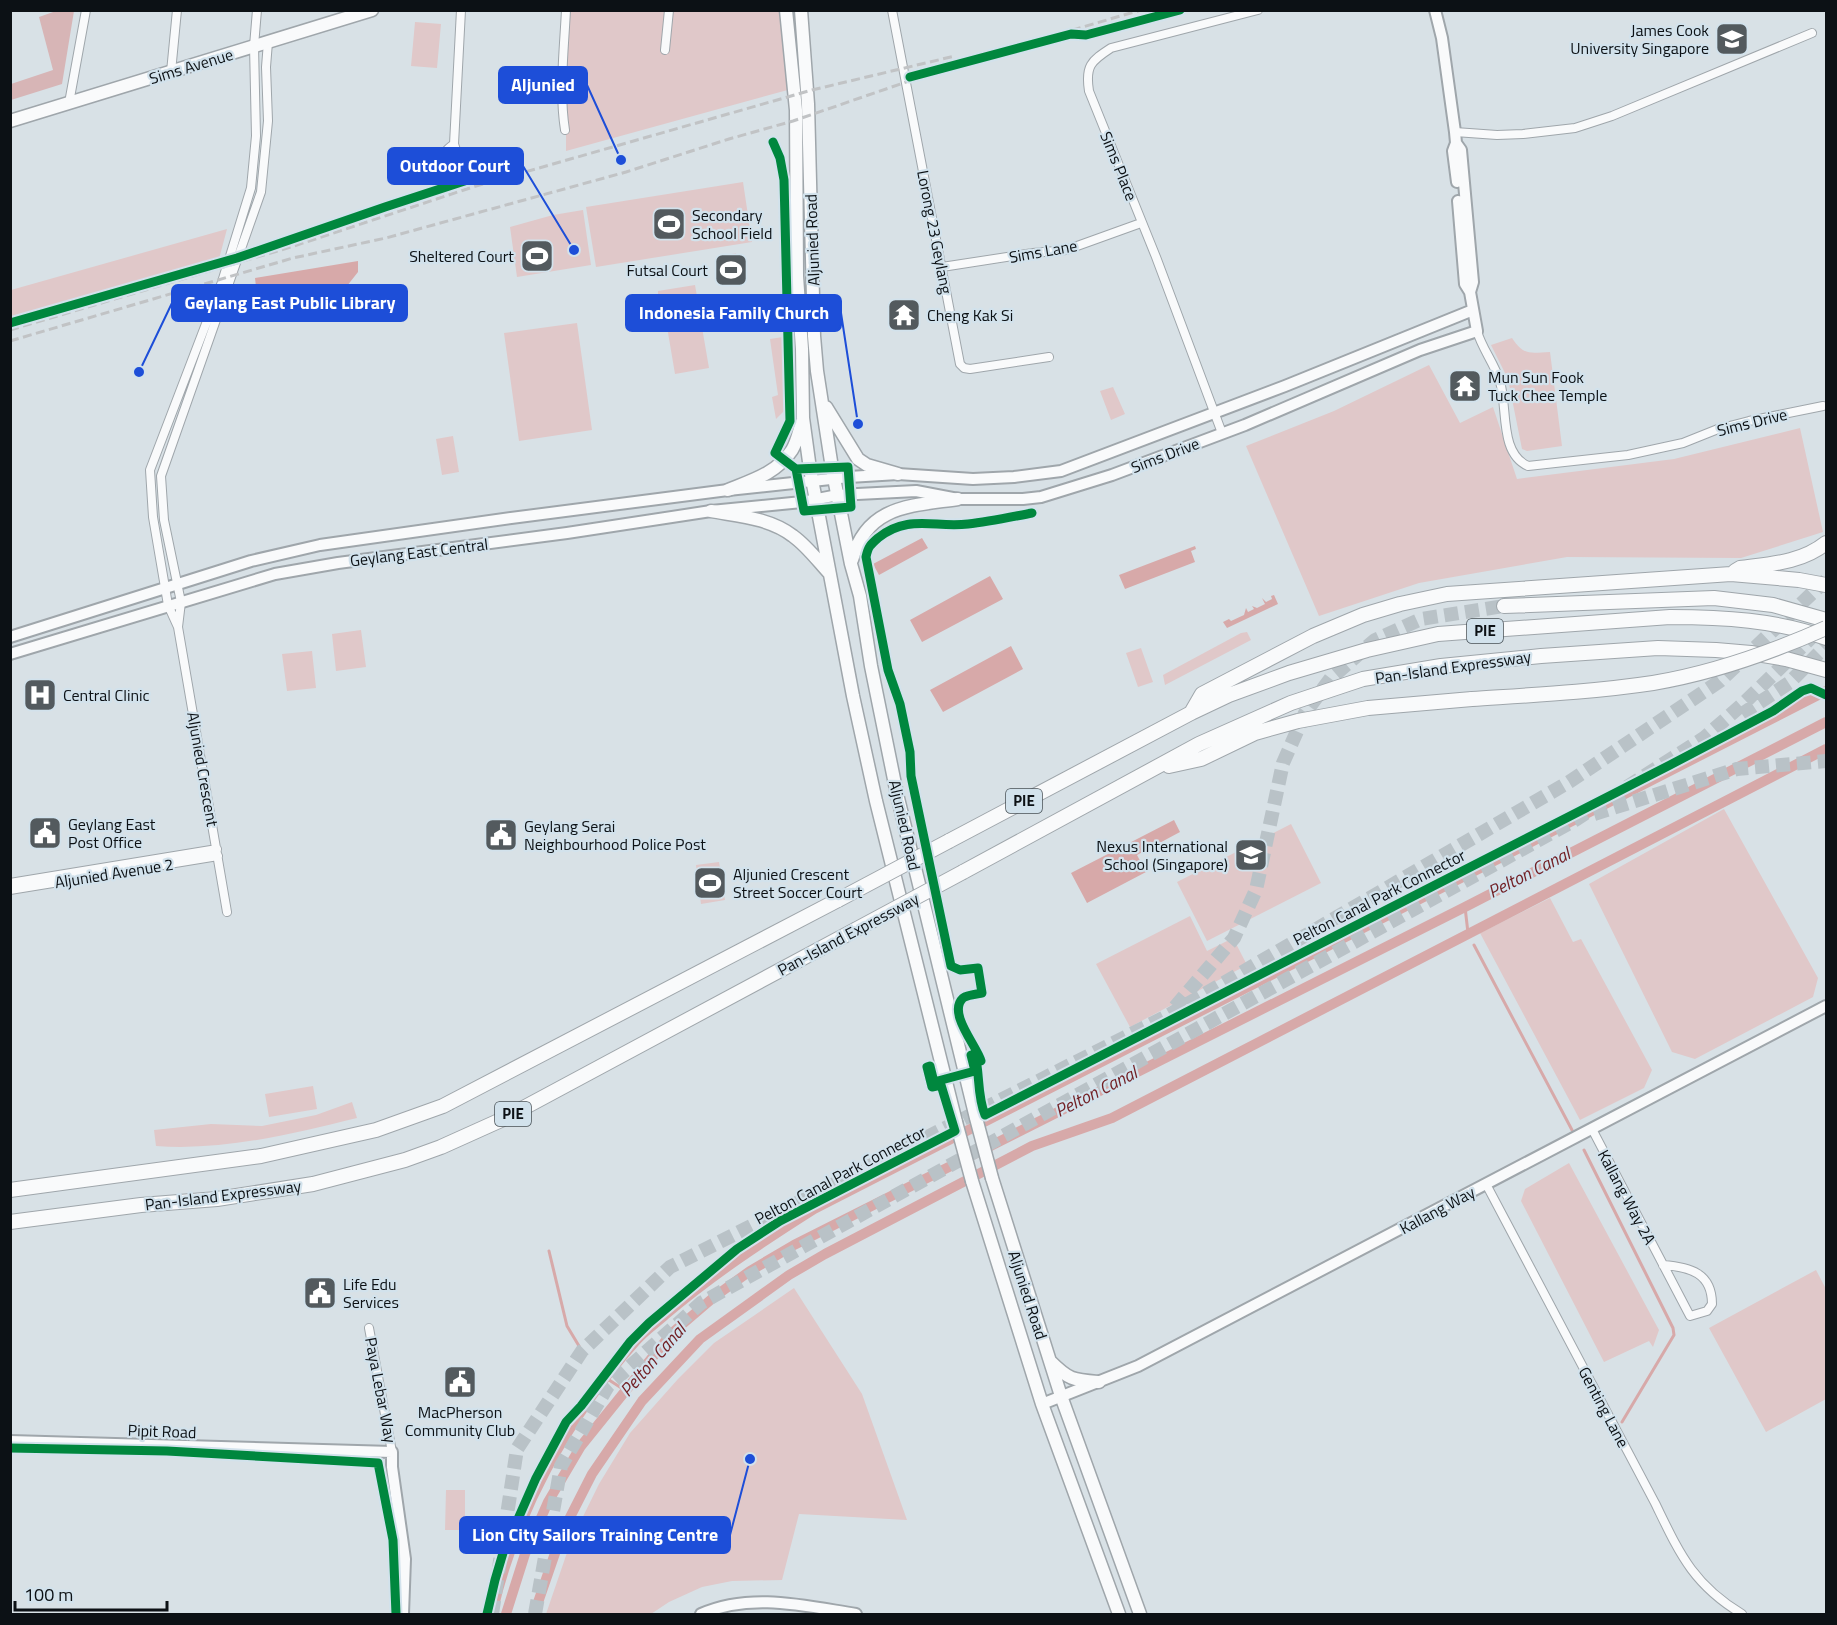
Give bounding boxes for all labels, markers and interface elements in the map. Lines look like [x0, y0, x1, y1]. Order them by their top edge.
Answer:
place label: James Cook University Singapore [1570, 18, 1709, 60]
school or university icon: James Cook University Singapore [1714, 21, 1750, 57]
street label: Sims Avenue [146, 42, 236, 90]
callout: Aljunied [499, 67, 587, 103]
text: Aljunied [511, 71, 575, 98]
street label: Sims Place [1094, 128, 1144, 204]
callout: Outdoor Court [388, 148, 523, 184]
text: Outdoor Court [400, 152, 511, 179]
street label: Lorong 23 Geylang [911, 168, 959, 296]
street label: Aljunied Road [798, 194, 826, 286]
place label: Secondary School Field [692, 203, 773, 245]
sports icon: Secondary School Field [651, 206, 687, 242]
street label: Sims Lane [1007, 233, 1079, 269]
sports icon: Sheltered Court [519, 238, 555, 274]
place label: Sheltered Court [409, 244, 514, 268]
sports icon: Futsal Court [713, 252, 749, 288]
place label: Futsal Court [626, 258, 708, 282]
callout: Geylang East Public Library [172, 285, 407, 321]
text: Geylang East Public Library [184, 289, 396, 316]
callout: Indonesia Family Church [626, 295, 841, 331]
temple icon: Cheng Kak Si [886, 297, 922, 333]
text: Indonesia Family Church [639, 299, 829, 326]
place label: Cheng Kak Si [927, 303, 1013, 327]
place label: Mun Sun Fook Tuck Chee Temple [1488, 365, 1607, 407]
temple icon: Mun Sun Fook Tuck Chee Temple [1447, 368, 1483, 404]
street label: Sims Drive [1714, 402, 1790, 442]
street label: Sims Drive [1127, 431, 1203, 479]
street label: Geylang East Central [349, 532, 489, 572]
road number: PIE [1467, 619, 1503, 643]
street label: Pan-Island Expressway [1373, 644, 1533, 690]
hospital icon: Central Clinic [22, 677, 58, 713]
place label: Central Clinic [63, 683, 150, 707]
street label: Aljunied Crescent [181, 710, 225, 829]
street label: Aljunied Road [883, 777, 927, 873]
road number: PIE [1006, 789, 1042, 813]
place label: Geylang East Post Office [68, 812, 156, 854]
place label: Geylang Serai Neighbourhood Police Post [524, 814, 706, 856]
public building icon: Geylang East Post Office [27, 815, 63, 851]
public building icon: Geylang Serai Neighbourhood Police Post [483, 817, 519, 853]
place label: Nexus International School (Singapore) [1096, 834, 1228, 876]
school or university icon: Nexus International School (Singapore) [1233, 837, 1269, 873]
water label: Pelton Canal [1483, 839, 1577, 905]
street label: Pelton Canal Park Connector [1289, 843, 1470, 951]
street label: Aljunied Avenue 2 [53, 852, 175, 894]
place label: Aljunied Crescent Street Soccer Court [733, 862, 863, 904]
sports icon: Aljunied Crescent Street Soccer Court [692, 865, 728, 901]
street label: Pan-Island Expressway [773, 886, 923, 982]
water label: Pelton Canal [1050, 1058, 1144, 1124]
road number: PIE [495, 1102, 531, 1126]
street label: Pelton Canal Park Connector [750, 1119, 930, 1230]
street label: Kallang Way 2A [1592, 1145, 1662, 1249]
street label: Pan-Island Expressway [143, 1173, 303, 1216]
street label: Kallang Way [1395, 1180, 1479, 1240]
street label: Aljunied Road [1002, 1248, 1054, 1342]
place label: Life Edu Services [343, 1272, 399, 1314]
public building icon: Life Edu Services [302, 1275, 338, 1311]
water label: Pelton Canal [613, 1316, 693, 1402]
street label: Paya Lebar Way [359, 1335, 403, 1445]
street label: Genting Lane [1573, 1362, 1635, 1452]
public building icon: MacPherson Community Club [442, 1364, 478, 1400]
place label: MacPherson Community Club [405, 1400, 515, 1442]
street label: Pipit Road [127, 1418, 197, 1444]
callout: Lion City Sailors Training Centre [460, 1517, 730, 1553]
text: Lion City Sailors Training Centre [472, 1521, 718, 1548]
scale bar [15, 1574, 166, 1612]
text: 100 m [24, 1581, 73, 1608]

